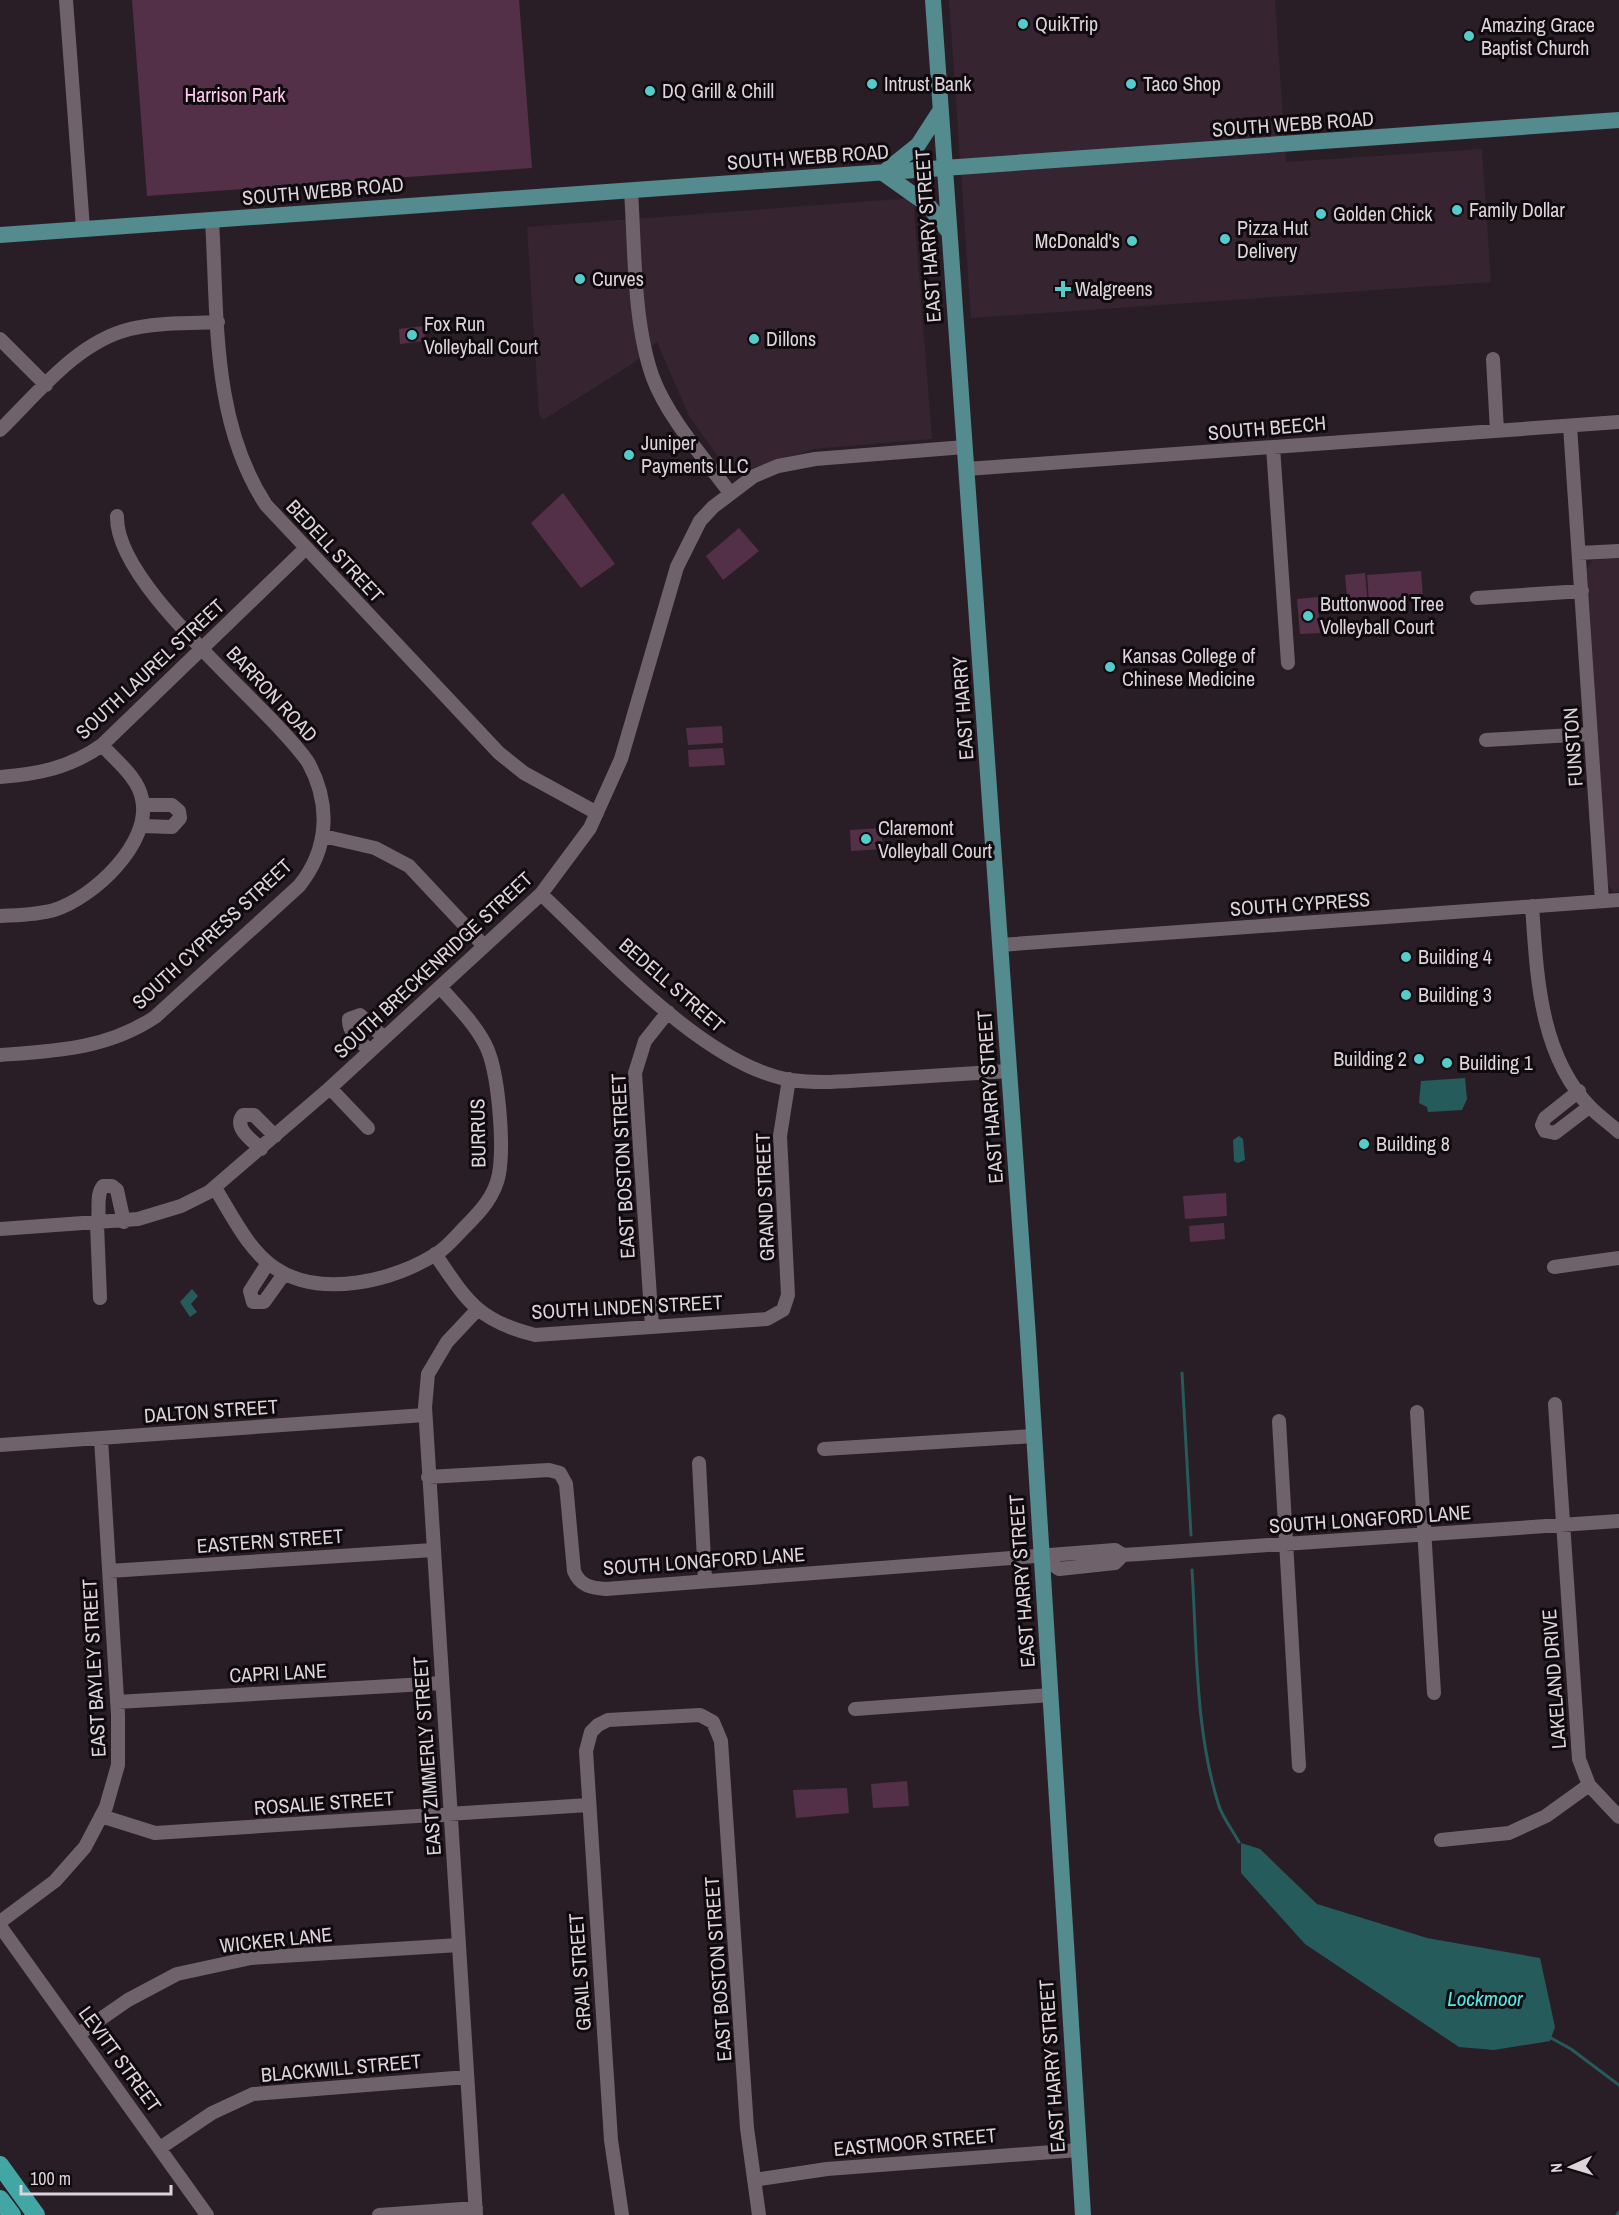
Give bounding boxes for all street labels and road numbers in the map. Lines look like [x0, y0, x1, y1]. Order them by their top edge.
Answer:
street label: SOUTH WEBB ROAD [1211, 104, 1375, 143]
street label: SOUTH WEBB ROAD [726, 137, 890, 176]
street label: EAST HARRY STREET [908, 149, 947, 323]
street label: SOUTH WEBB ROAD [241, 170, 405, 211]
street label: SOUTH BEECH [1207, 409, 1327, 446]
street label: BEDELL STREET [281, 493, 390, 608]
street label: SOUTH LAUREL STREET [69, 592, 230, 745]
street label: BARRON ROAD [221, 640, 324, 748]
street label: EAST HARRY [945, 655, 980, 761]
street label: FUNSTON [1556, 707, 1589, 787]
street label: SOUTH CYPRESS STREET [126, 852, 298, 1015]
street label: SOUTH BRECKENRIDGE STREET [327, 865, 538, 1064]
street label: SOUTH CYPRESS [1229, 885, 1371, 922]
street label: BEDELL STREET [614, 931, 731, 1038]
street label: EAST HARRY STREET [970, 1010, 1009, 1184]
street label: EAST BOSTON STREET [604, 1073, 641, 1259]
street label: BURRUS [463, 1098, 492, 1168]
street label: GRAND STREET [749, 1132, 780, 1262]
street label: SOUTH LINDEN STREET [531, 1288, 723, 1325]
street label: DALTON STREET [143, 1392, 279, 1429]
street label: EAST HARRY STREET [1002, 1494, 1041, 1668]
street label: SOUTH LONGFORD LANE [1268, 1498, 1472, 1539]
street label: EASTERN STREET [196, 1522, 344, 1559]
street label: SOUTH LONGFORD LANE [602, 1540, 806, 1581]
street label: EAST BAYLEY STREET [75, 1578, 112, 1758]
street label: LAKELAND DRIVE [1535, 1608, 1572, 1750]
street label: CAPRI LANE [229, 1656, 327, 1689]
street label: EAST ZIMMERLY STREET [406, 1656, 447, 1857]
street label: ROSALIE STREET [253, 1784, 395, 1821]
street label: EAST BOSTON STREET [698, 1876, 737, 2062]
street label: GRAIL STREET [562, 1912, 597, 2032]
street label: WICKER LANE [218, 1920, 334, 1959]
street label: EAST HARRY STREET [1032, 1979, 1071, 2153]
street label: LEVITT STREET [73, 2000, 168, 2117]
street label: BLACKWILL STREET [260, 2047, 422, 2088]
street label: EASTMOOR STREET [833, 2121, 997, 2162]

